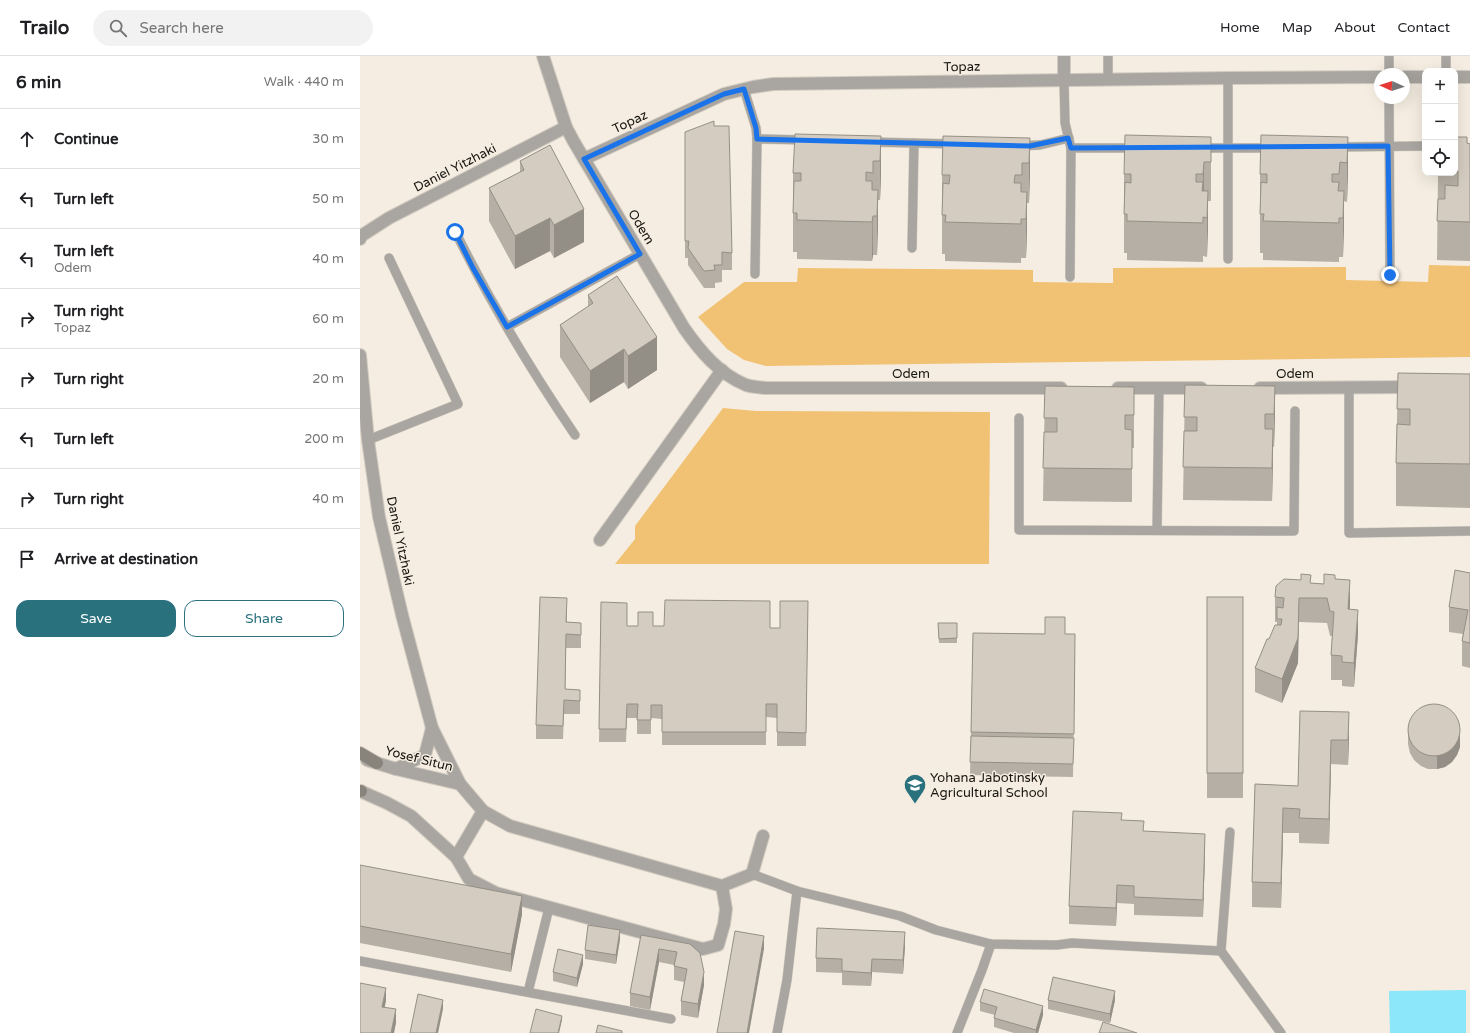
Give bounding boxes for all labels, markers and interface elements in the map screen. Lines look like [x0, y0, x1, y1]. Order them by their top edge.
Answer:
search box [93, 10, 373, 46]
text: Trailo [20, 17, 69, 39]
icon: search [107, 17, 129, 39]
text: Search here [139, 19, 224, 37]
text: Home [1220, 19, 1260, 36]
text: Map [1282, 19, 1312, 36]
text: About [1334, 19, 1376, 36]
text: Contact [1398, 19, 1450, 36]
street label: Topaz [943, 59, 981, 75]
north arrow [1374, 68, 1410, 104]
map controls [1422, 68, 1458, 176]
button: + [1422, 68, 1458, 104]
text: 6 min [16, 72, 61, 93]
text: Walk · 440 m [264, 74, 344, 90]
button: − [1422, 104, 1458, 140]
street label: Topaz [610, 107, 650, 137]
icon: ahead [16, 128, 38, 150]
text: Continue [54, 130, 118, 148]
text: 30 m [312, 131, 344, 147]
street label: Daniel Yitzhaki [411, 140, 499, 196]
button: locate [1422, 140, 1458, 176]
icon: left [16, 188, 38, 210]
text: Turn left [54, 190, 114, 208]
text: 50 m [312, 191, 344, 207]
street label: Odem [624, 207, 658, 247]
route start [446, 223, 464, 241]
text: Turn left [54, 242, 114, 260]
icon: left [16, 248, 38, 270]
text: 40 m [312, 251, 344, 267]
text: Odem [54, 260, 92, 276]
route end [1381, 266, 1399, 284]
text: Turn right [54, 302, 124, 320]
icon: right [16, 308, 38, 330]
text: 60 m [312, 311, 344, 327]
text: Topaz [54, 320, 91, 336]
street label: Odem [892, 366, 930, 382]
street label: Odem [1276, 366, 1314, 382]
icon: right [16, 368, 38, 390]
text: Turn right [54, 370, 124, 388]
text: 20 m [312, 371, 344, 387]
icon: left [16, 428, 38, 450]
text: Turn left [54, 430, 114, 448]
text: 200 m [304, 431, 344, 447]
icon: right [16, 488, 38, 510]
text: Turn right [54, 490, 124, 508]
text: 40 m [312, 491, 344, 507]
street label: Daniel Yitzhaki [383, 495, 417, 587]
icon: arrive [16, 548, 38, 570]
text: Arrive at destination [54, 550, 198, 568]
button: Save [16, 600, 176, 637]
button: Share [184, 600, 344, 637]
street label: Yosef Situn [384, 743, 454, 775]
place label: Yohana Jabotinsky Agricultural School [930, 770, 1048, 801]
school or university icon: Yohana Jabotinsky Agricultural School [902, 772, 928, 805]

